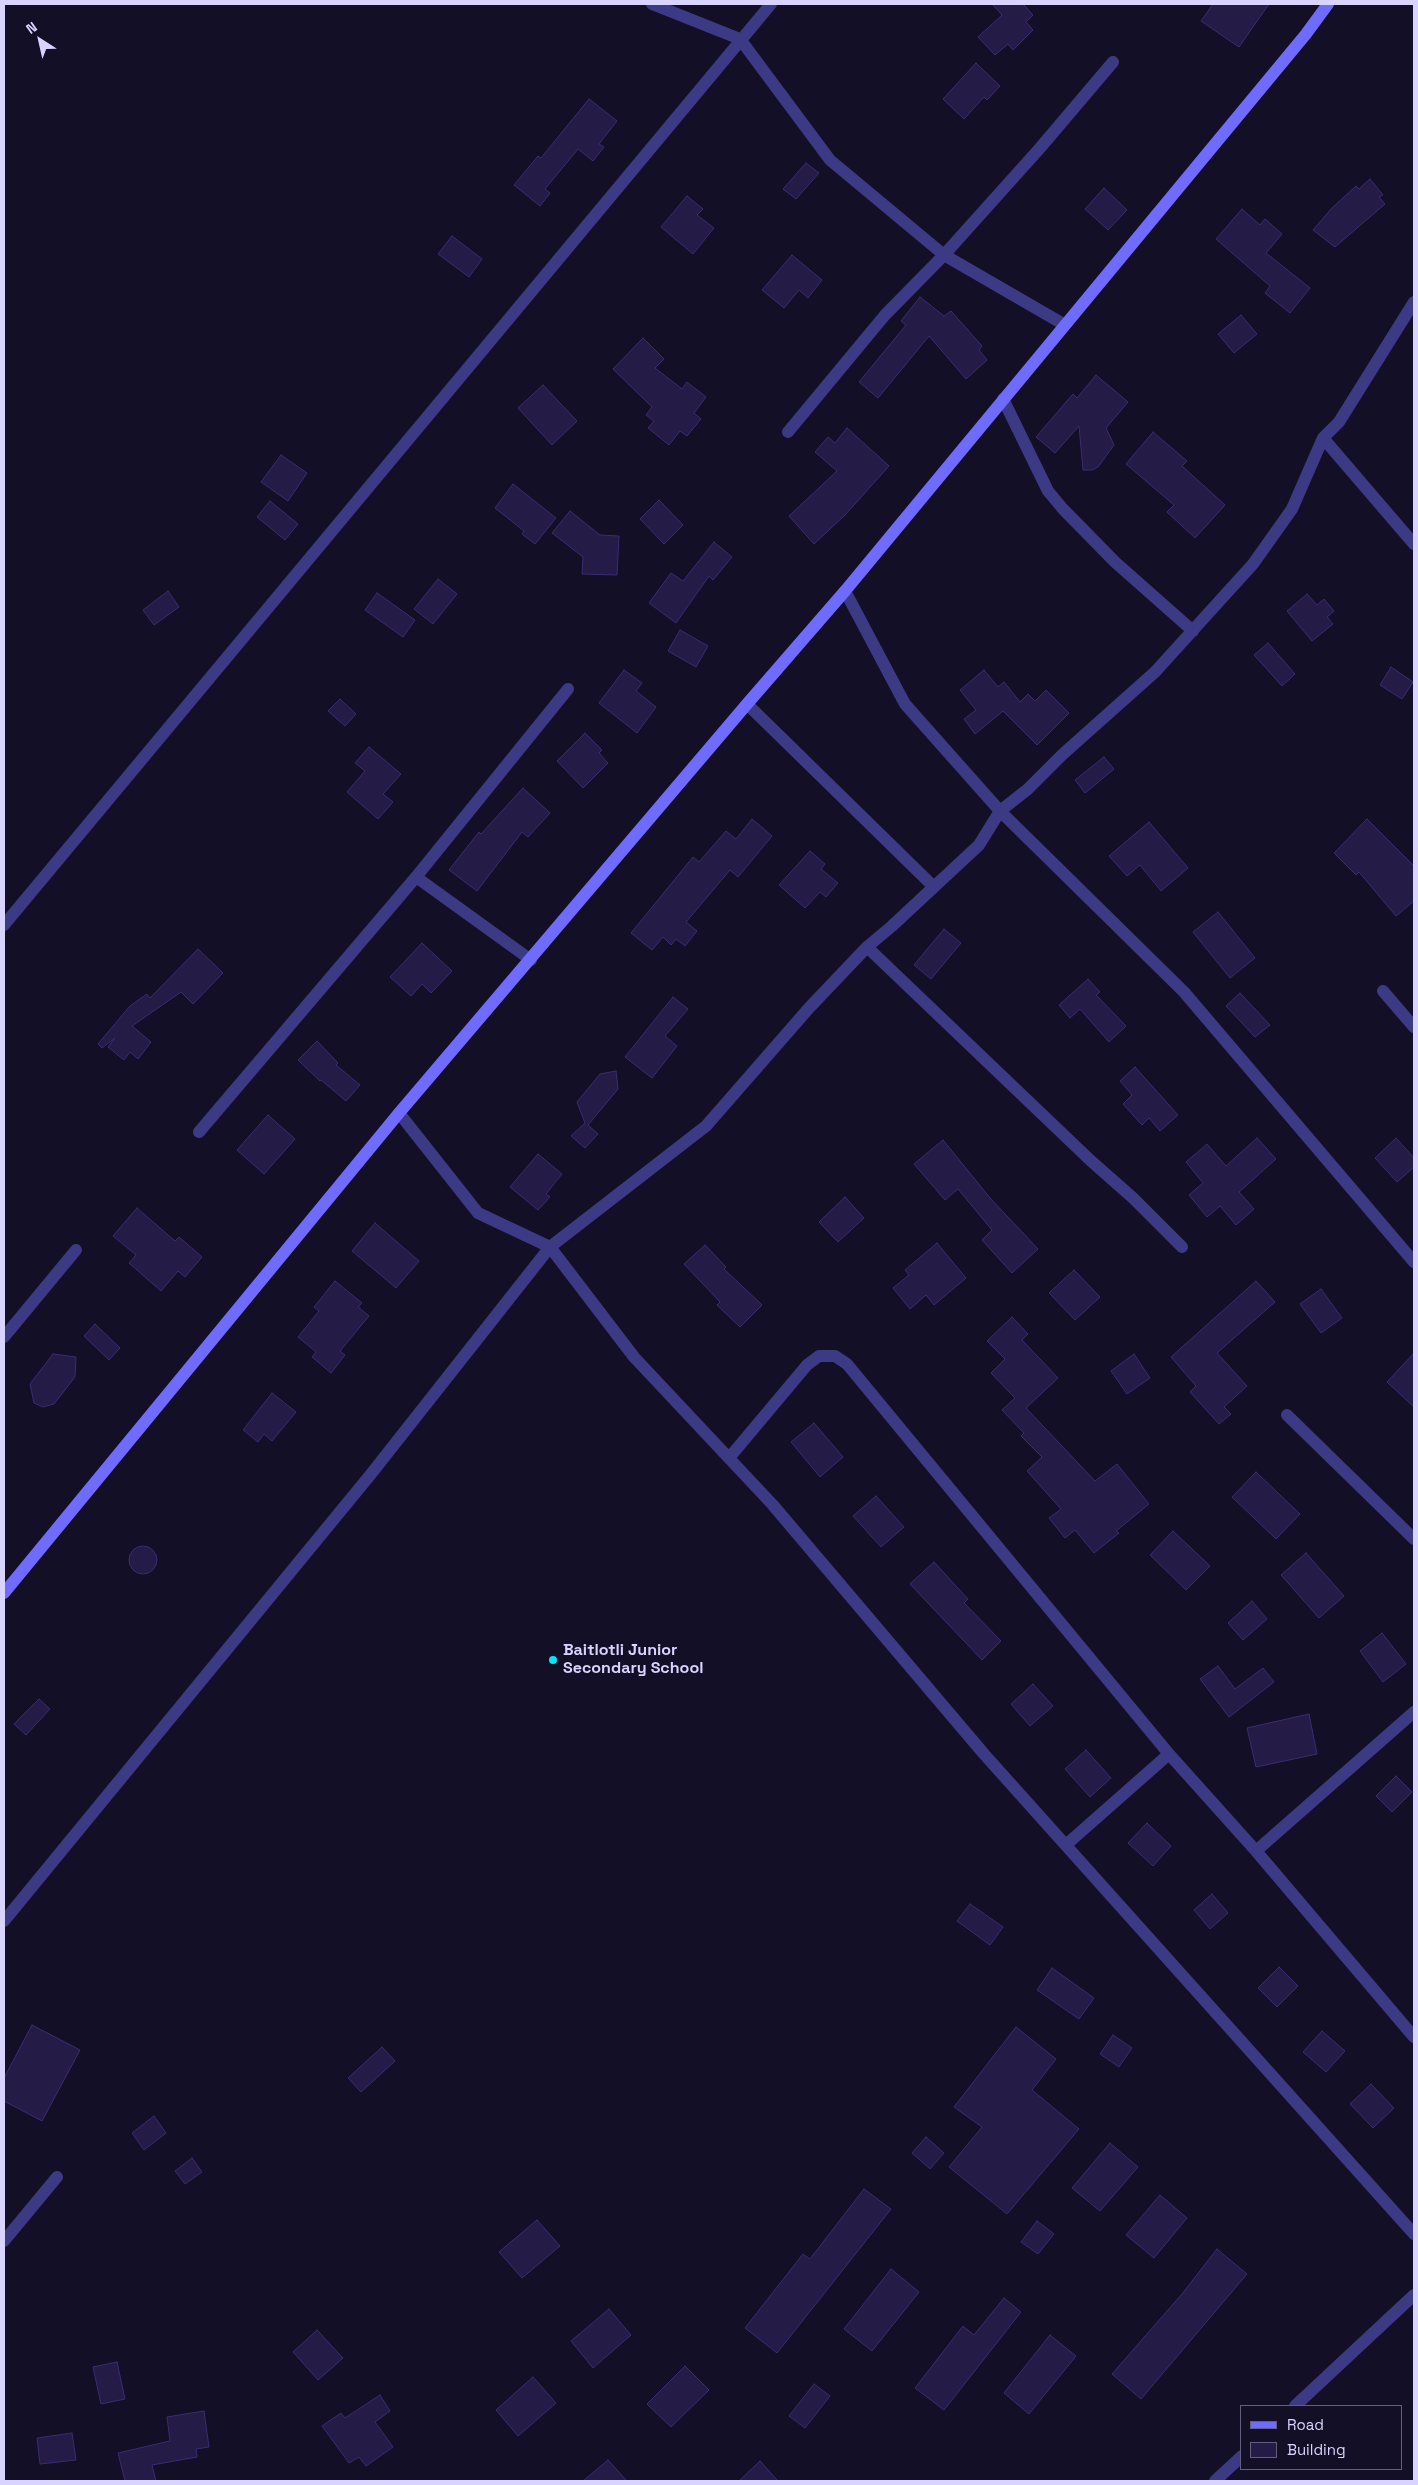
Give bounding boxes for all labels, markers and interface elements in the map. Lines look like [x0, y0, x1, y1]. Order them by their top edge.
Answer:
north arrow [15, 15, 65, 65]
text: N [22, 18, 40, 38]
place label: Baitlotli Junior Secondary School [563, 1641, 703, 1679]
marker: Baitlotli Junior Secondary School [547, 1654, 559, 1666]
legend [1240, 2405, 1403, 2470]
text: Road [1287, 2415, 1324, 2434]
text: Building [1287, 2440, 1346, 2459]

